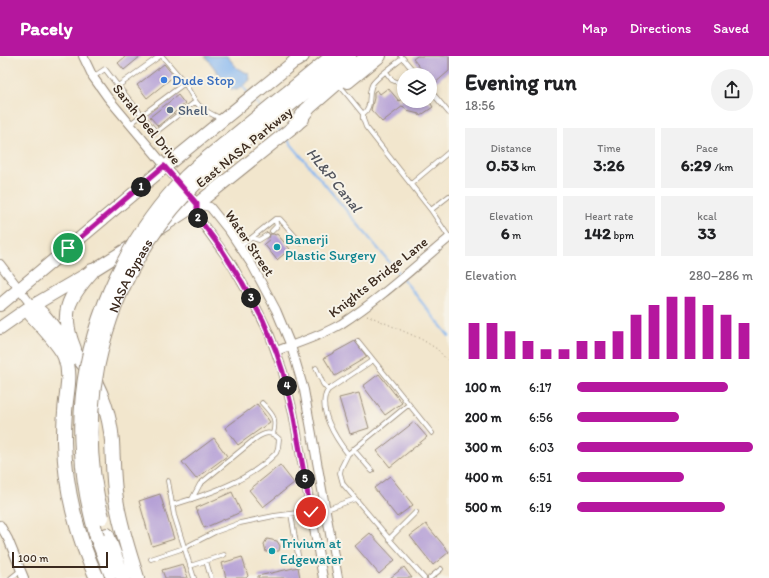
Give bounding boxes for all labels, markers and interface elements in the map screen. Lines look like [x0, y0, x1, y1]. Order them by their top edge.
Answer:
text: Pacely [20, 17, 72, 40]
text: Map [582, 20, 608, 37]
text: Directions [630, 20, 691, 37]
text: Saved [713, 20, 749, 37]
map controls [397, 68, 437, 108]
button: layers [397, 68, 437, 108]
text: Evening run [465, 69, 577, 96]
button: share [711, 69, 753, 111]
place label: Dude Stop [172, 72, 234, 89]
marker: Dude Stop [159, 75, 169, 85]
street label: Sarah Deel Drive [109, 81, 185, 168]
text: 18:56 [465, 98, 495, 113]
place label: Shell [178, 102, 208, 119]
street label: East NASA Parkway [193, 103, 296, 192]
marker: Shell [165, 105, 175, 115]
text: Distance [490, 142, 532, 155]
text: Time [597, 142, 621, 155]
text: Pace [696, 142, 718, 155]
water label: HL&P Canal [303, 144, 366, 217]
text: 0.53 [486, 155, 519, 175]
text: 3:26 [593, 155, 625, 175]
text: 6:29 [681, 155, 712, 175]
text: km [519, 161, 536, 174]
text: /km [712, 161, 733, 174]
pin: 1 [131, 177, 151, 197]
text: 1 [138, 180, 144, 193]
street label: Water Street [221, 207, 278, 280]
pin: 2 [188, 208, 208, 228]
text: Elevation [489, 210, 533, 223]
text: Heart rate [585, 210, 633, 223]
text: kcal [697, 210, 717, 223]
text: 2 [195, 211, 201, 224]
text: 6 [501, 223, 510, 243]
text: 142 [584, 223, 611, 243]
text: 33 [698, 223, 716, 243]
text: m [510, 229, 521, 242]
text: bpm [611, 229, 634, 242]
pin [51, 231, 85, 265]
place label: Banerji Plastic Surgery [285, 231, 376, 264]
street label: Knights Bridge Lane [325, 233, 432, 321]
street label: NASA Bypass [105, 236, 157, 315]
icon: arrive [57, 237, 79, 259]
marker: Banerji Plastic Surgery [272, 242, 282, 252]
text: Elevation [465, 268, 517, 283]
text: 280–286 m [689, 268, 753, 283]
pin: 3 [241, 288, 261, 308]
text: 3 [248, 291, 254, 304]
pin: 4 [277, 376, 297, 396]
text: 4 [284, 379, 290, 392]
text: 100 m [465, 380, 501, 395]
text: 6:17 [529, 380, 552, 395]
text: 200 m [465, 410, 502, 425]
text: 6:56 [529, 410, 553, 425]
text: 300 m [465, 440, 502, 455]
text: 6:03 [529, 440, 554, 455]
pin: 5 [295, 469, 315, 489]
text: 400 m [465, 470, 503, 485]
text: 6:51 [529, 470, 552, 485]
text: 5 [302, 472, 308, 485]
pin [294, 495, 328, 529]
text: 500 m [465, 500, 502, 515]
text: 6:19 [529, 500, 552, 515]
icon: check [300, 501, 322, 523]
place label: Trivium at Edgewater [280, 535, 344, 568]
marker: Trivium at Edgewater [267, 546, 277, 556]
scale bar [12, 550, 108, 569]
text: 100 m [18, 552, 48, 565]

